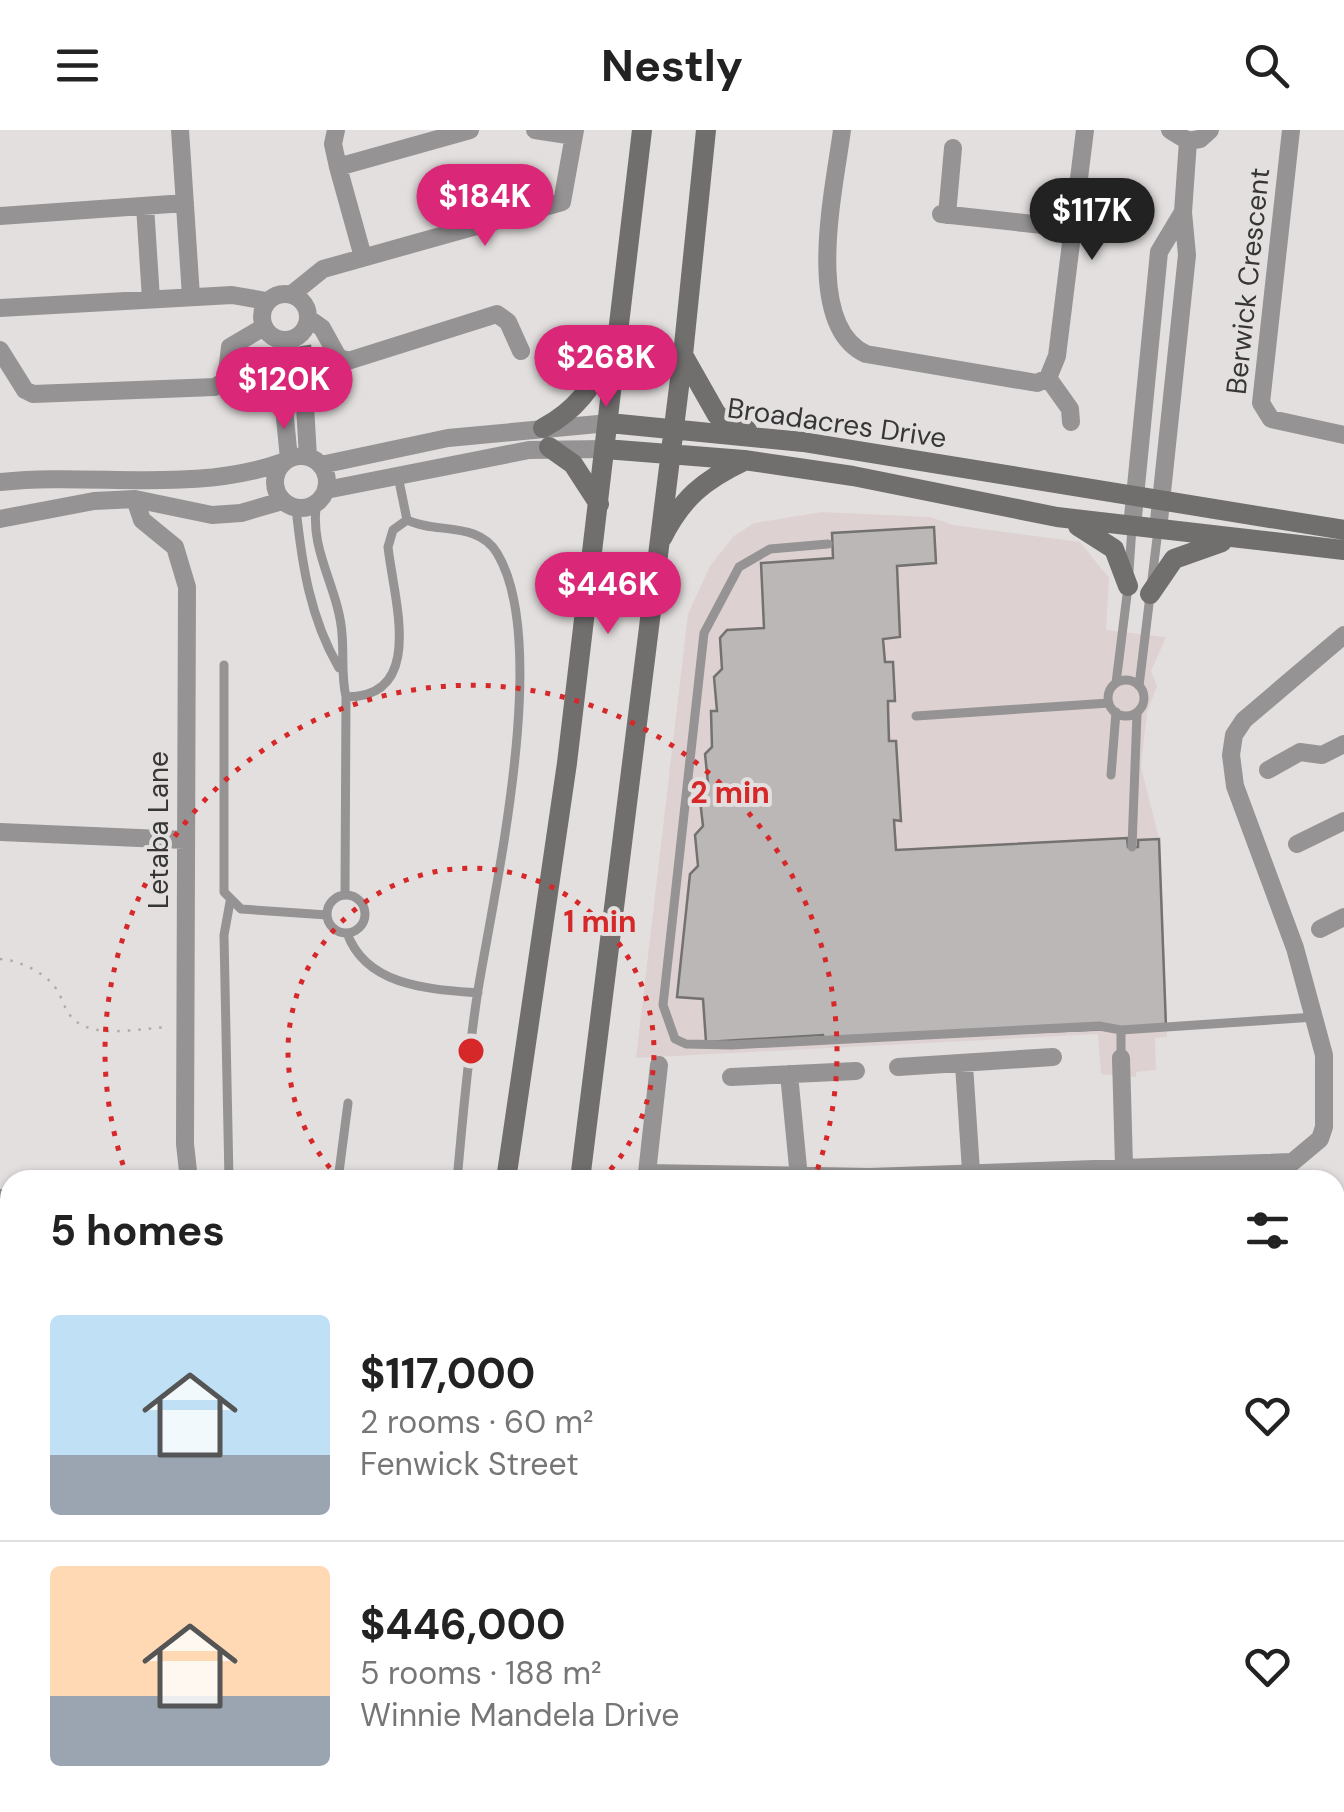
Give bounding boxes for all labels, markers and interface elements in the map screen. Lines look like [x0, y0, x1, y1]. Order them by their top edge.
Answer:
text: Nestly [601, 36, 743, 95]
icon: menu [50, 38, 105, 93]
icon: search [1239, 38, 1294, 93]
pin: $184K [415, 164, 555, 249]
street label: Berwick Crescent [1218, 166, 1278, 396]
text: $184K [439, 175, 531, 217]
pin: $117K [1022, 178, 1162, 263]
text: $117K [1052, 189, 1132, 231]
pin: $268K [536, 325, 676, 410]
text: $268K [556, 336, 656, 378]
pin: $120K [214, 347, 354, 432]
text: $120K [238, 358, 330, 400]
street label: Broadacres Drive [725, 389, 949, 457]
pin: $446K [538, 552, 678, 637]
text: $446K [557, 563, 659, 605]
street label: Letaba Lane [140, 751, 177, 909]
text: 2 min [690, 773, 770, 812]
text: 1 min [564, 902, 636, 941]
centre of rings [453, 1033, 489, 1069]
text: 5 homes [50, 1203, 225, 1258]
icon: filters [1240, 1203, 1295, 1258]
text: $117,000 [360, 1346, 535, 1401]
icon: home [130, 1355, 250, 1475]
icon: heart [1240, 1388, 1295, 1443]
text: 2 rooms · 60 m² [360, 1401, 594, 1443]
text: Fenwick Street [360, 1443, 579, 1485]
text: $446,000 [360, 1597, 566, 1652]
icon: home [130, 1606, 250, 1726]
icon: heart [1240, 1639, 1295, 1694]
text: 5 rooms · 188 m² [360, 1652, 602, 1694]
text: Winnie Mandela Drive [360, 1694, 680, 1736]

